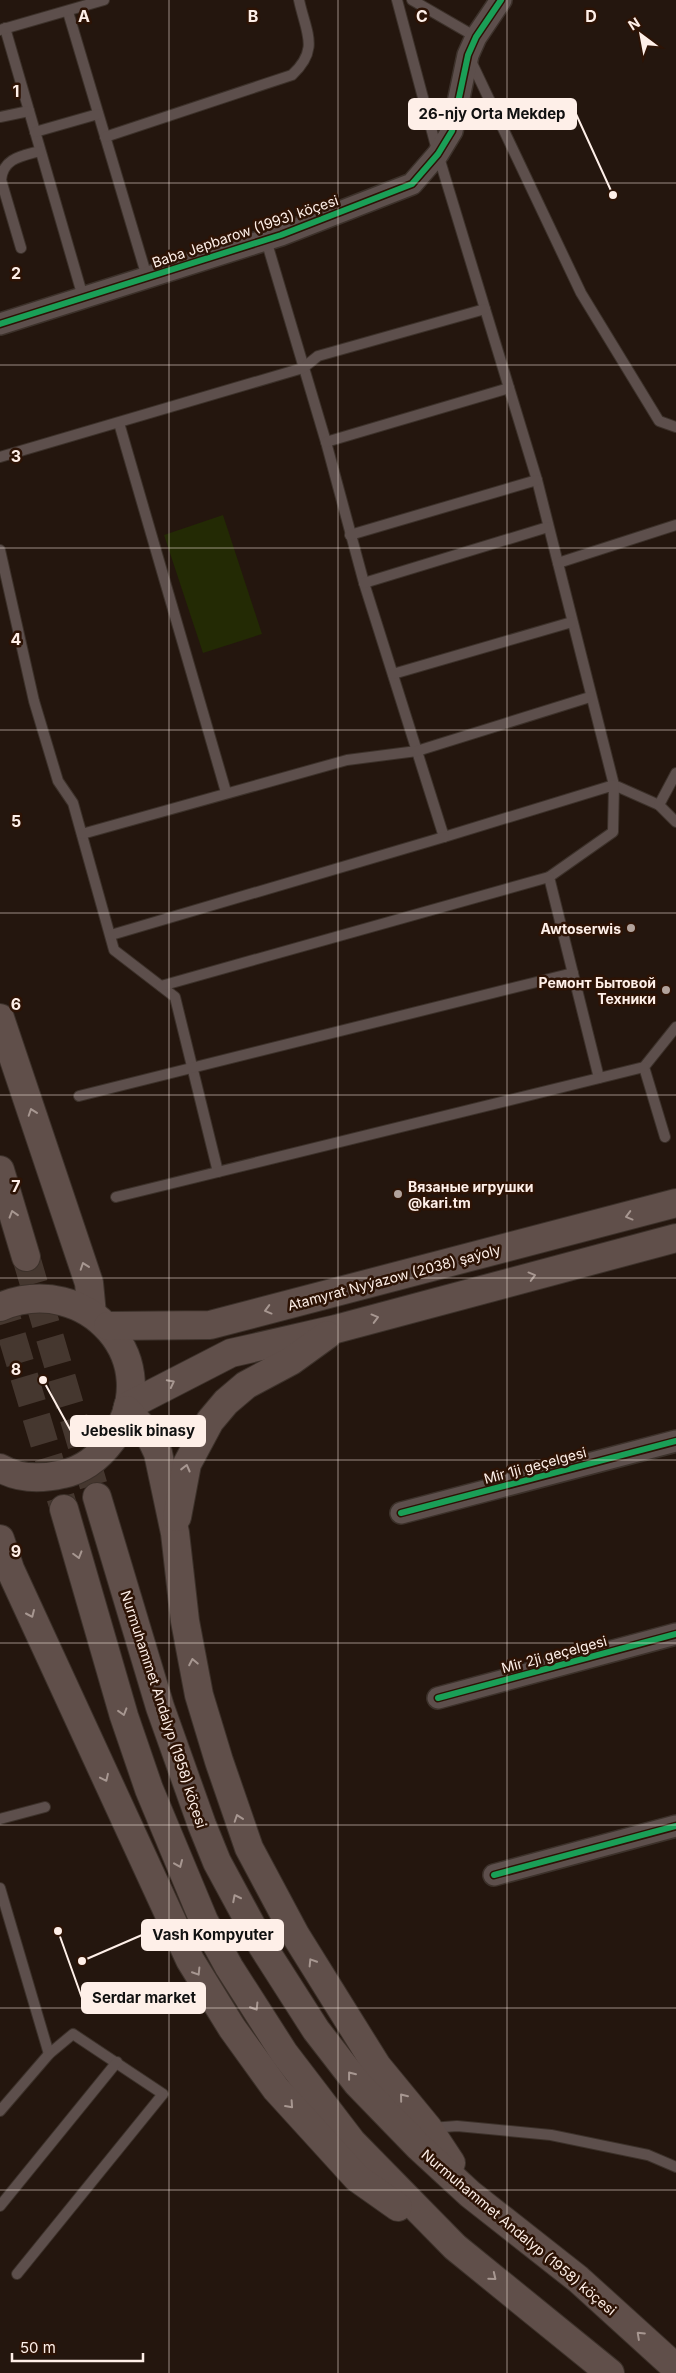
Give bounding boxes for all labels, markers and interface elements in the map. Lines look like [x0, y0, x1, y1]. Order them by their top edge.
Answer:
text: A [78, 6, 90, 26]
text: B [248, 6, 258, 26]
text: C [416, 6, 428, 26]
text: D [585, 6, 597, 26]
north arrow [616, 10, 666, 60]
text: N [625, 14, 643, 34]
text: 1 [13, 81, 19, 101]
callout: 26-njy Orta Mekdep [409, 99, 576, 129]
text: 26-njy Orta Mekdep [418, 104, 566, 123]
street label: Baba Jepbarow (1993) köçesi [150, 191, 340, 271]
text: 2 [11, 263, 21, 283]
text: 3 [11, 446, 21, 466]
text: 4 [11, 629, 22, 649]
text: 5 [11, 811, 21, 831]
place label: Awtoserwis [540, 920, 621, 937]
marker: Awtoserwis [625, 922, 637, 934]
place label: Ремонт Бытовой Техники [538, 974, 656, 1007]
marker: Ремонт Бытовой Техники [660, 984, 672, 996]
text: 6 [11, 994, 21, 1014]
one-way arrow [27, 1108, 37, 1117]
text: 7 [11, 1176, 21, 1196]
place label: Вязаные игрушки @kari.tm [408, 1178, 533, 1211]
marker: Вязаные игрушки @kari.tm [392, 1188, 404, 1200]
one-way arrow [9, 1210, 19, 1218]
one-way arrow [625, 1210, 633, 1220]
street label: Atamyrat Nyýazow (2038) şaýoly [286, 1240, 503, 1314]
one-way arrow [79, 1262, 89, 1271]
one-way arrow [527, 1272, 535, 1282]
one-way arrow [264, 1304, 273, 1315]
one-way arrow [370, 1314, 379, 1324]
text: 8 [11, 1359, 21, 1379]
one-way arrow [166, 1379, 175, 1389]
callout: Jebeslik binasy [71, 1416, 205, 1446]
text: Jebeslik binasy [81, 1421, 195, 1440]
street label: Mir 1ji geçelgesi [482, 1443, 588, 1487]
one-way arrow [181, 1465, 191, 1473]
text: 9 [11, 1541, 21, 1561]
one-way arrow [72, 1551, 83, 1560]
street label: Nurmuhammet Andalyp (1958) köçesi [117, 1588, 211, 1830]
one-way arrow [24, 1609, 35, 1618]
street label: Mir 2ji geçelgesi [499, 1632, 609, 1676]
one-way arrow [188, 1658, 198, 1666]
one-way arrow [118, 1707, 128, 1715]
one-way arrow [99, 1773, 109, 1782]
one-way arrow [234, 1814, 244, 1822]
one-way arrow [172, 1859, 183, 1868]
one-way arrow [232, 1894, 242, 1903]
callout: Vash Kompyuter [142, 1920, 283, 1950]
text: Vash Kompyuter [152, 1925, 274, 1944]
one-way arrow [309, 1958, 318, 1968]
one-way arrow [191, 1966, 200, 1976]
callout: Serdar market [82, 1983, 205, 2013]
text: Serdar market [92, 1988, 196, 2007]
one-way arrow [249, 2002, 258, 2011]
one-way arrow [347, 2071, 356, 2080]
one-way arrow [399, 2093, 408, 2102]
one-way arrow [285, 2099, 294, 2108]
street label: Nurmuhammet Andalyp (1958) köçesi [418, 2146, 620, 2318]
one-way arrow [487, 2272, 496, 2281]
scale bar [12, 2330, 144, 2362]
one-way arrow [637, 2332, 646, 2341]
text: 50 m [20, 2338, 56, 2357]

